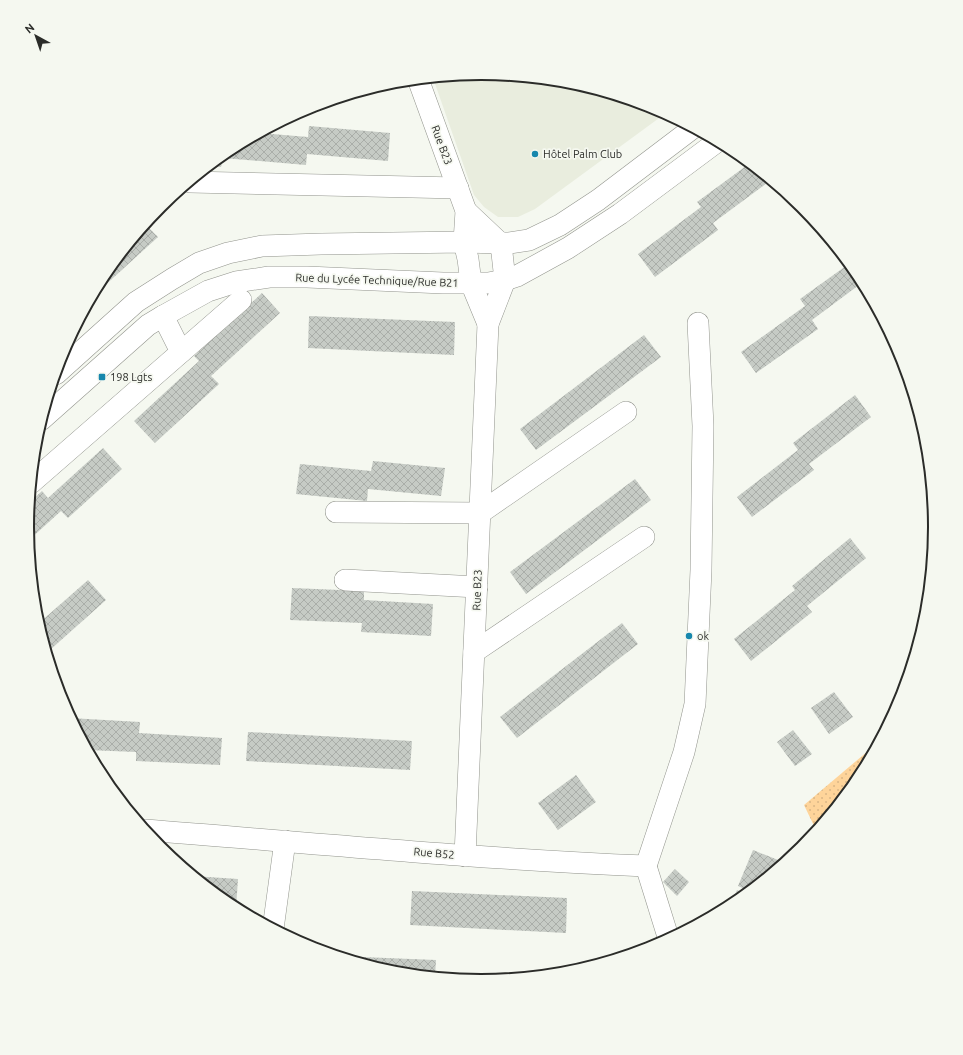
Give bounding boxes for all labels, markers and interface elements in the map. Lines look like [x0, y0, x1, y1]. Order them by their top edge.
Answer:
north arrow [16, 16, 56, 56]
text: N [23, 21, 37, 36]
street label: Rue B23 [429, 124, 455, 166]
place label: Hôtel Palm Club [543, 148, 622, 160]
marker: Hôtel Palm Club [530, 149, 540, 159]
street label: Rue du Lycée Technique/Rue B21 [295, 271, 459, 289]
place label: 198 Lgts [110, 371, 152, 383]
marker: 198 Lgts [97, 372, 107, 382]
street label: Rue B23 [470, 569, 484, 611]
place label: ok [697, 630, 709, 642]
marker: ok [684, 631, 694, 641]
street label: Rue B52 [413, 845, 455, 861]

